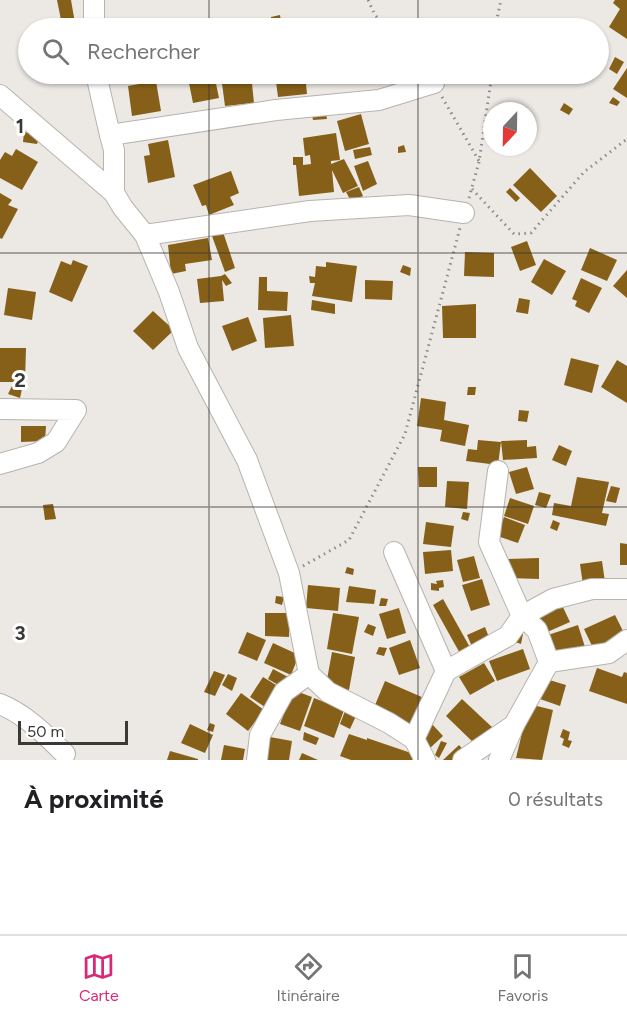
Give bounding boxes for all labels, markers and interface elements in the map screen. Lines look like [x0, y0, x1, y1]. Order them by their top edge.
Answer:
search box [18, 18, 609, 84]
icon: search [39, 35, 72, 68]
text: Rechercher [87, 38, 200, 65]
north arrow [483, 102, 537, 156]
text: 1 [16, 114, 24, 138]
text: 2 [14, 368, 26, 392]
text: 3 [14, 621, 26, 645]
scale bar [18, 718, 128, 746]
text: 50 m [27, 722, 64, 741]
text: À proximité [24, 783, 164, 815]
text: 0 résultats [508, 787, 603, 811]
tab: Carte [79, 950, 119, 1005]
tab: Itinéraire [277, 950, 340, 1005]
tab: Favoris [497, 950, 548, 1005]

